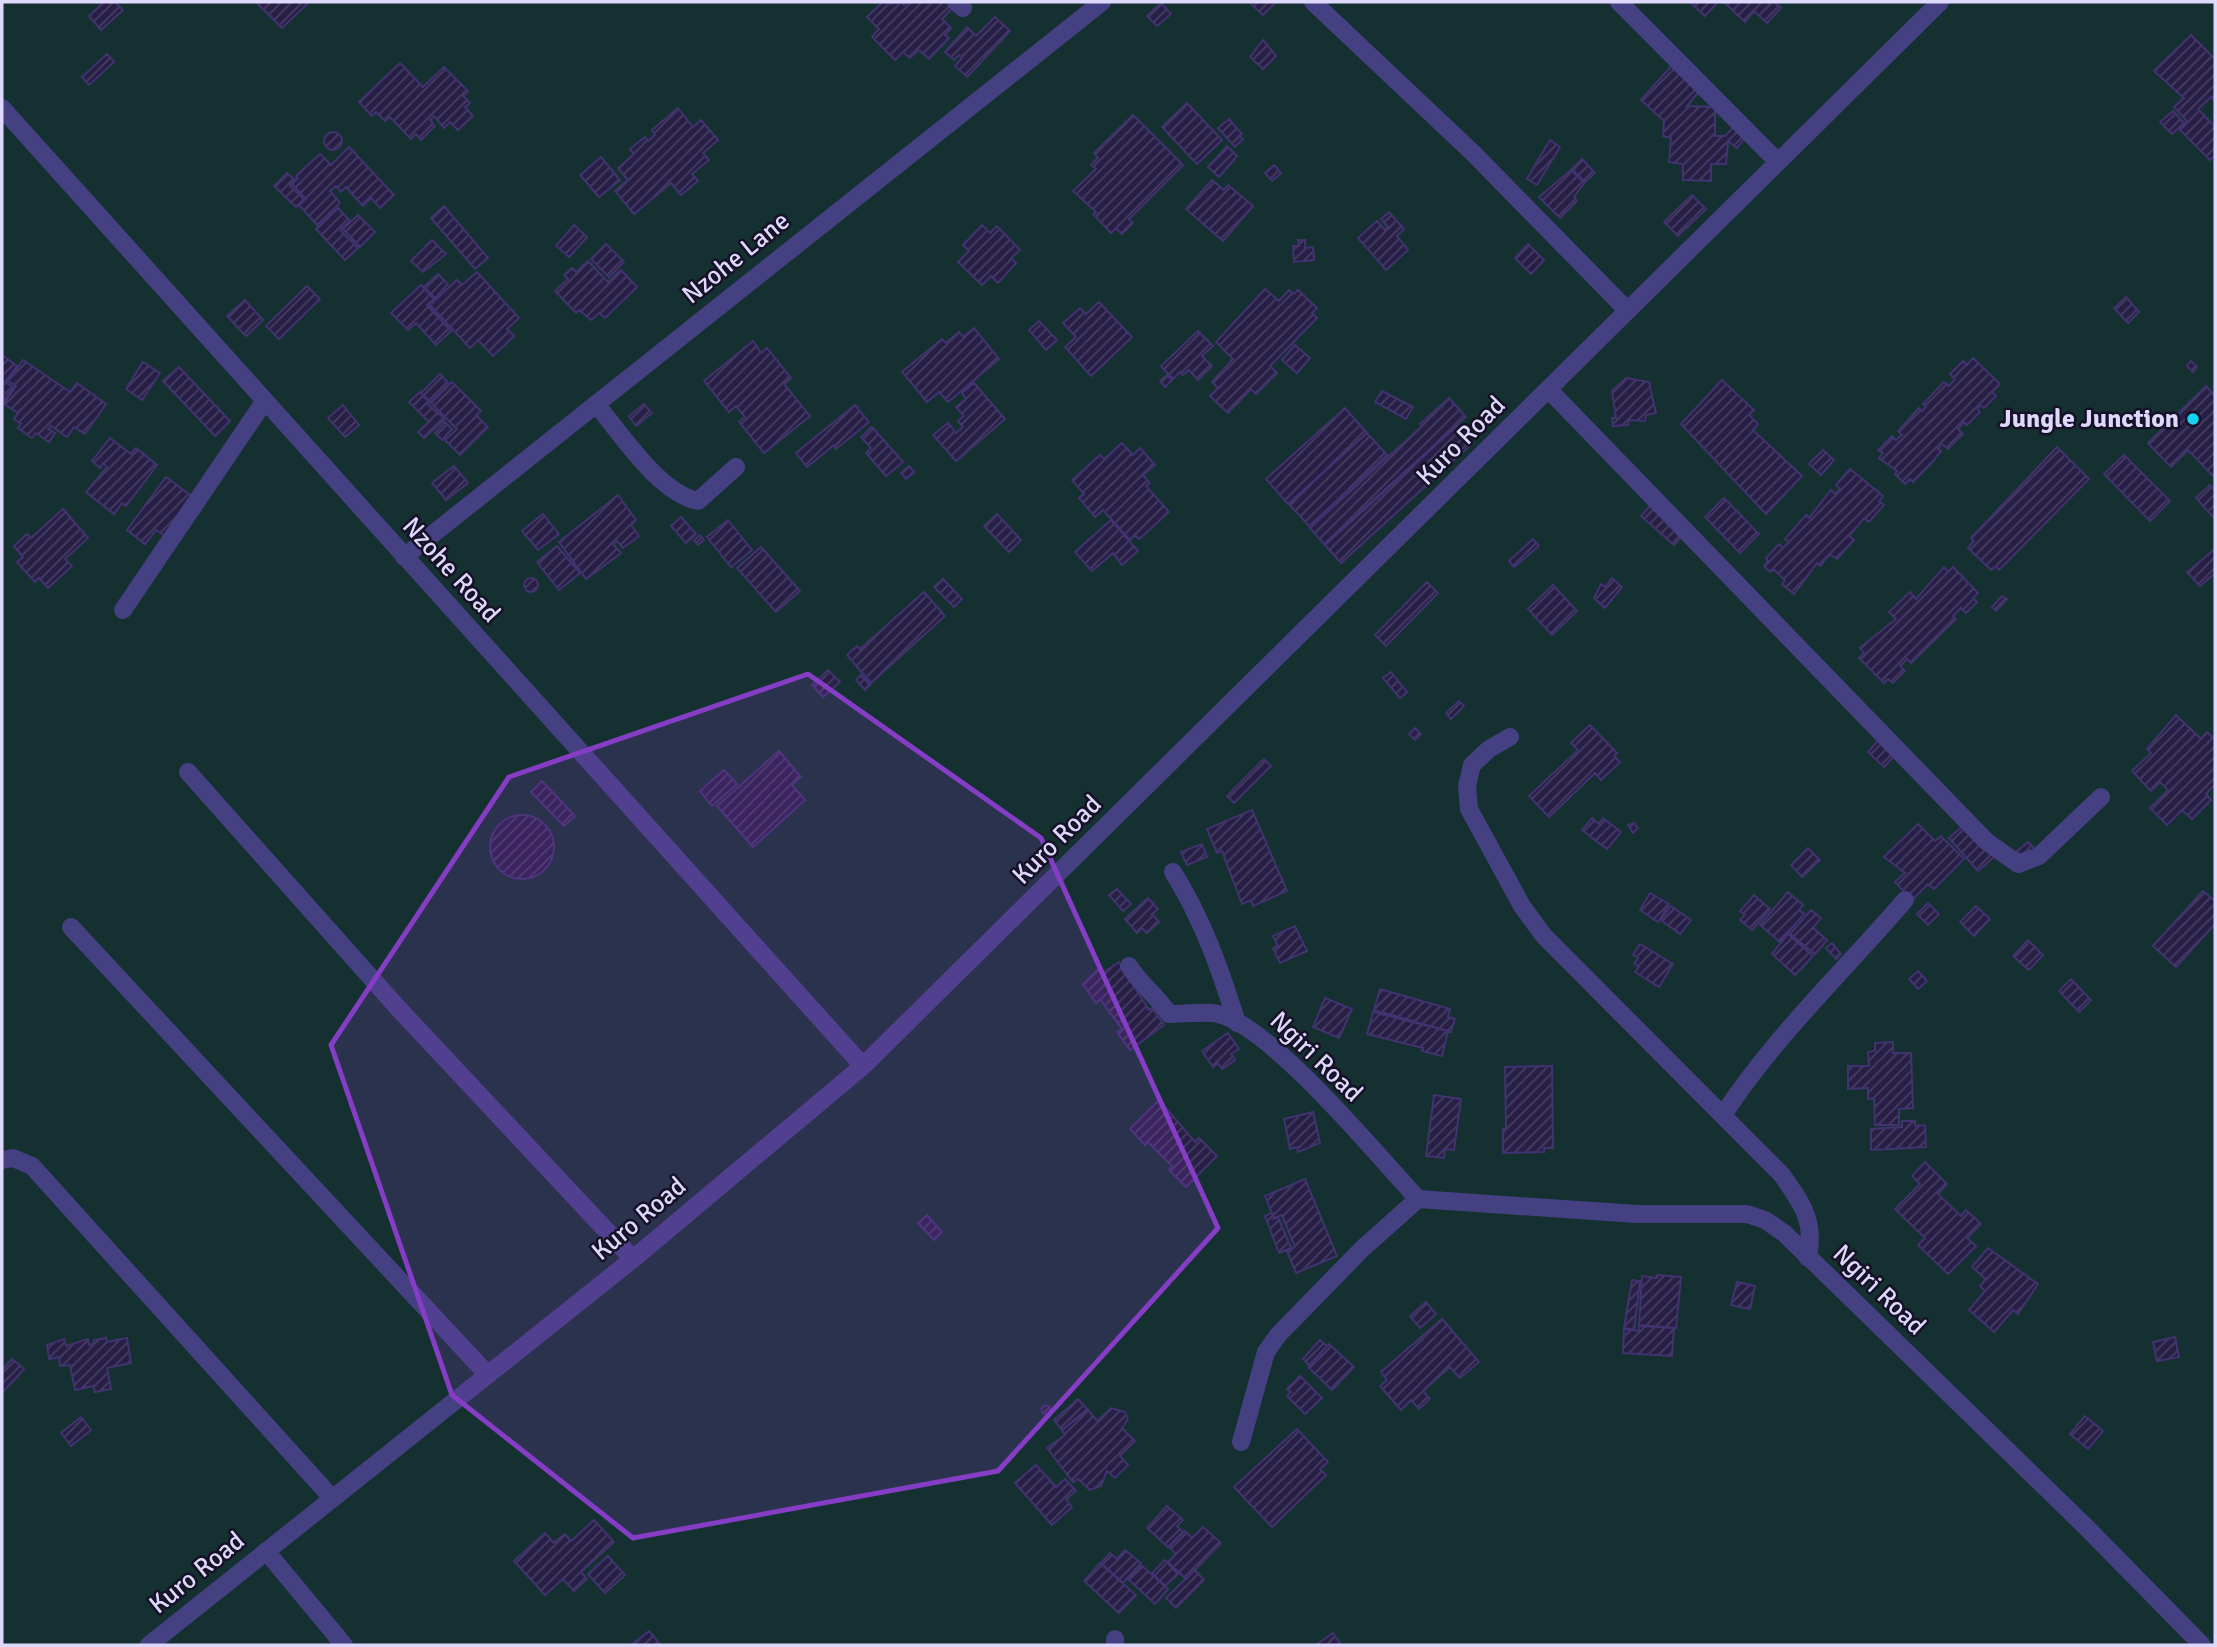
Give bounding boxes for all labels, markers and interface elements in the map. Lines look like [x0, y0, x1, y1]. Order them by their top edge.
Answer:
street label: Nzohe Lane [676, 205, 796, 311]
street label: Kuro Road [1410, 390, 1512, 492]
place label: Jungle Junction [1999, 403, 2179, 435]
marker: Jungle Junction [2185, 411, 2201, 427]
street label: Nzohe Road [395, 511, 507, 629]
street label: Kuro Road [1006, 789, 1108, 891]
street label: Ngiri Road [1263, 1005, 1369, 1109]
street label: Kuro Road [585, 1170, 693, 1268]
street label: Ngiri Road [1826, 1238, 1932, 1342]
street label: Kuro Road [143, 1525, 251, 1621]

